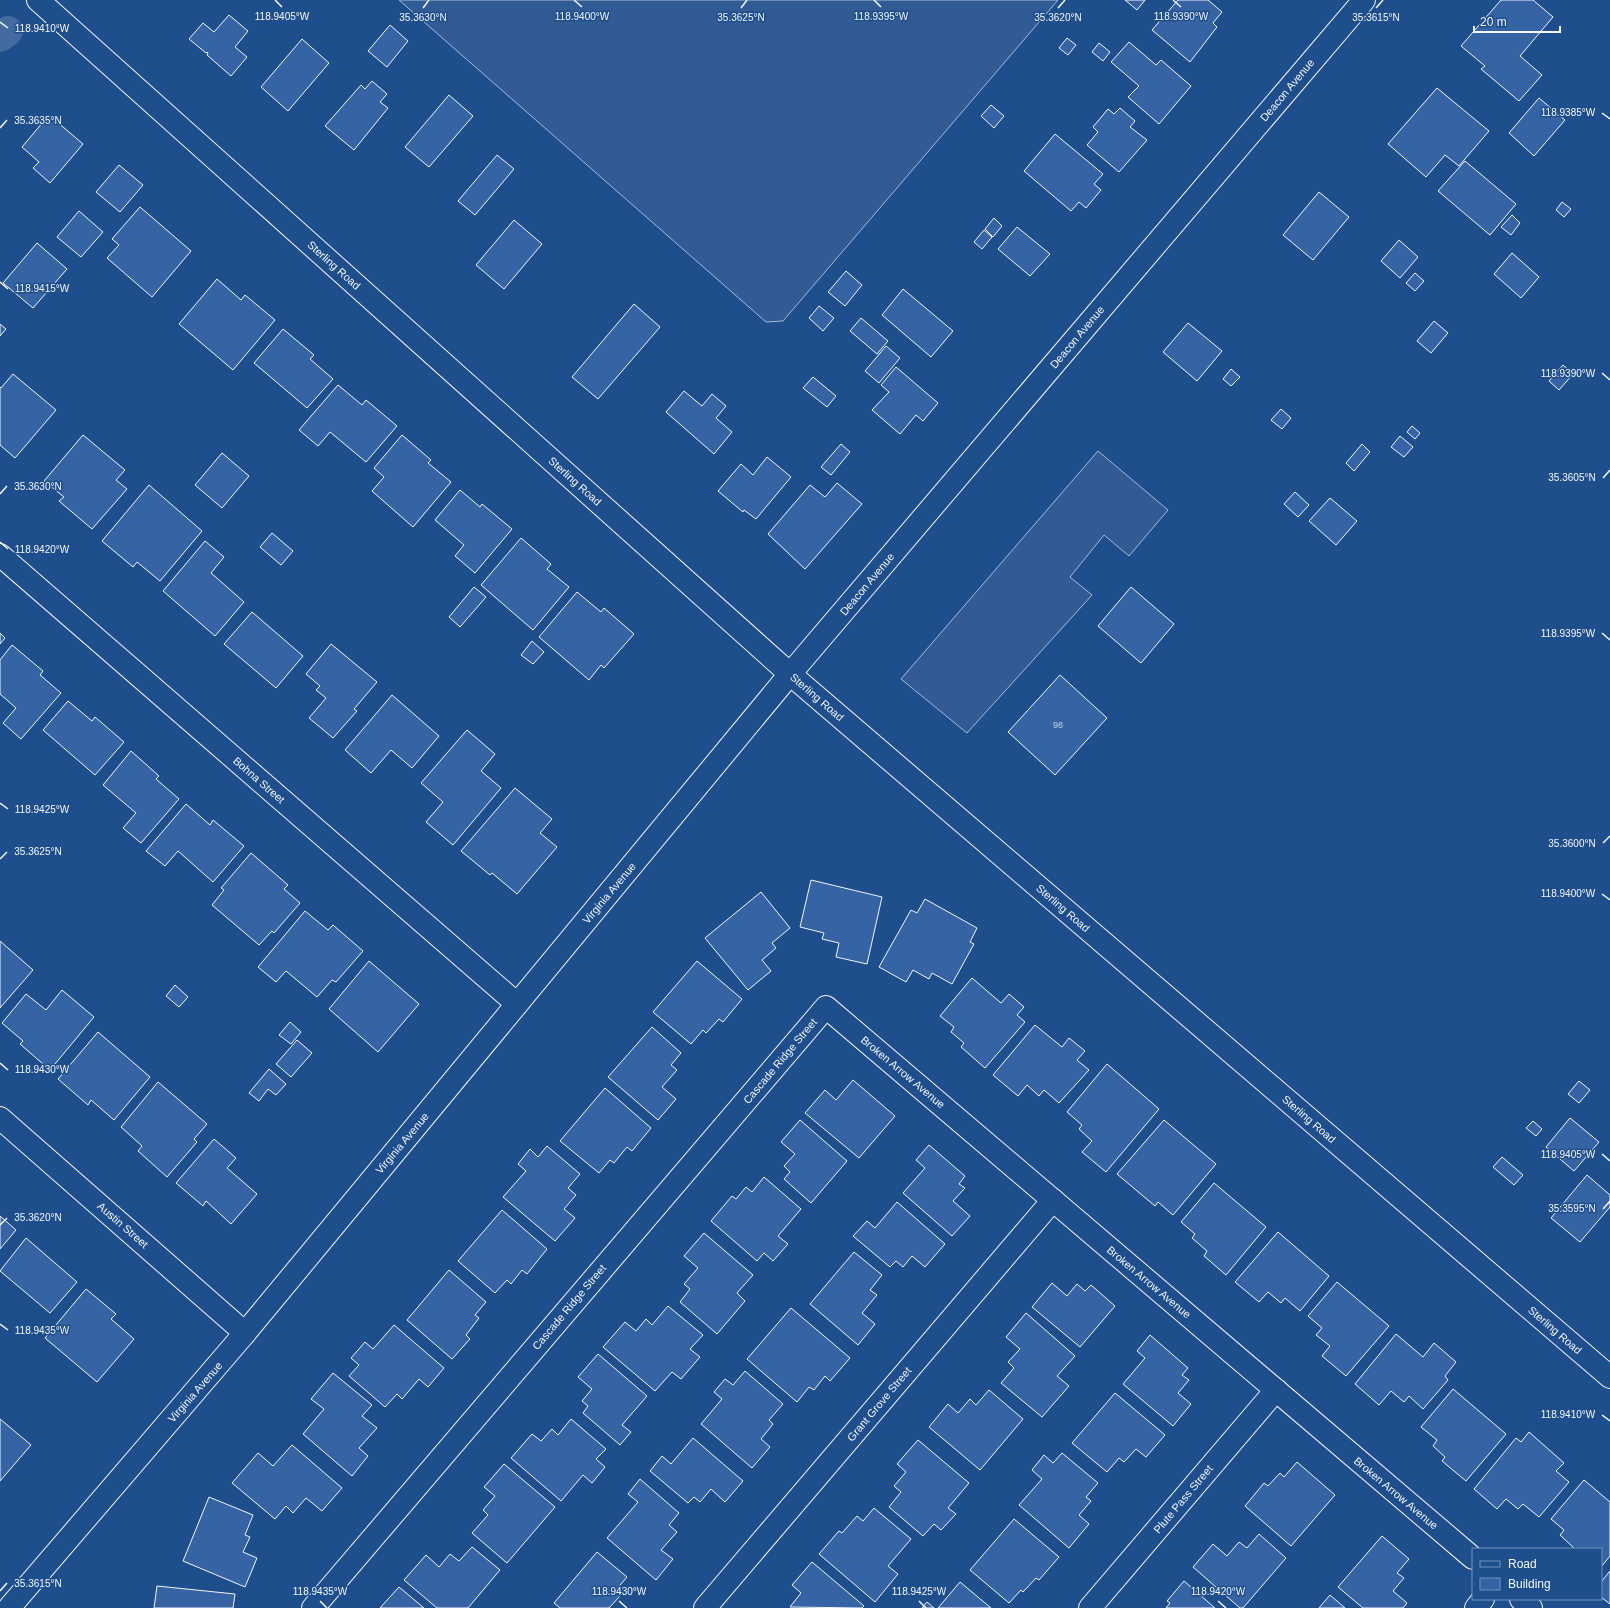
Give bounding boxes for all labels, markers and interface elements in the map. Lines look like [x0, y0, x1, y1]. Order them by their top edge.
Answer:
scale bar [1474, 8, 1560, 34]
text: 118.9405°W [255, 11, 310, 22]
text: 118.9400°W [555, 11, 610, 22]
text: 118.9395°W [854, 11, 909, 22]
text: 118.9390°W [1154, 11, 1209, 22]
text: 35.3630°N [399, 12, 447, 23]
text: 35.3625°N [717, 12, 765, 23]
text: 35.3620°N [1034, 12, 1082, 23]
text: 35.3615°N [1352, 12, 1400, 23]
text: 20 m [1480, 15, 1507, 29]
text: 118.9410°W [15, 23, 70, 34]
street label: Deacon Avenue [1258, 56, 1316, 124]
text: 118.9385°W [1541, 107, 1596, 118]
text: 35.3635°N [14, 115, 62, 126]
street label: Sterling Road [305, 238, 363, 292]
text: 118.9415°W [15, 283, 70, 294]
street label: Deacon Avenue [1048, 303, 1106, 371]
text: 118.9390°W [1541, 368, 1596, 379]
street label: Sterling Road [546, 454, 604, 508]
text: 35.3605°N [1548, 472, 1596, 483]
text: 35.3630°N [14, 481, 62, 492]
text: 118.9420°W [15, 544, 70, 555]
street label: Deacon Avenue [838, 550, 896, 618]
text: 118.9395°W [1541, 628, 1596, 639]
street label: Sterling Road [788, 671, 846, 723]
house number: 98 [1053, 720, 1063, 730]
street label: Bohna Street [231, 754, 287, 806]
text: 118.9425°W [15, 804, 70, 815]
text: 35.3600°N [1548, 838, 1596, 849]
text: 35.3625°N [14, 846, 62, 857]
street label: Virginia Avenue [580, 860, 638, 926]
street label: Sterling Road [1034, 882, 1092, 934]
text: 118.9400°W [1541, 888, 1596, 899]
street label: Cascade Ridge Street [741, 1016, 819, 1106]
street label: Broken Arrow Avenue [859, 1033, 947, 1111]
text: 118.9430°W [15, 1064, 70, 1075]
street label: Sterling Road [1280, 1093, 1338, 1145]
street label: Virginia Avenue [373, 1110, 431, 1176]
text: 118.9405°W [1541, 1149, 1596, 1160]
street label: Austin Street [95, 1200, 151, 1250]
text: 35.3595°N [1548, 1203, 1596, 1214]
text: 35.3620°N [14, 1212, 62, 1223]
street label: Broken Arrow Avenue [1105, 1243, 1193, 1321]
street label: Cascade Ridge Street [530, 1262, 608, 1352]
street label: Sterling Road [1526, 1304, 1584, 1356]
text: 118.9435°W [15, 1325, 70, 1336]
street label: Virginia Avenue [166, 1359, 224, 1425]
street label: Grant Grove Street [845, 1365, 913, 1443]
text: 118.9410°W [1541, 1409, 1596, 1420]
street label: Broken Arrow Avenue [1352, 1454, 1440, 1532]
street label: Plute Pass Street [1151, 1463, 1215, 1535]
legend [1472, 1548, 1602, 1600]
text: Road [1508, 1557, 1537, 1571]
text: Building [1508, 1577, 1551, 1591]
text: 35.3615°N [14, 1578, 62, 1589]
text: 118.9435°W [293, 1586, 348, 1597]
text: 118.9430°W [592, 1586, 647, 1597]
text: 118.9425°W [892, 1586, 947, 1597]
text: 118.9420°W [1191, 1586, 1246, 1597]

